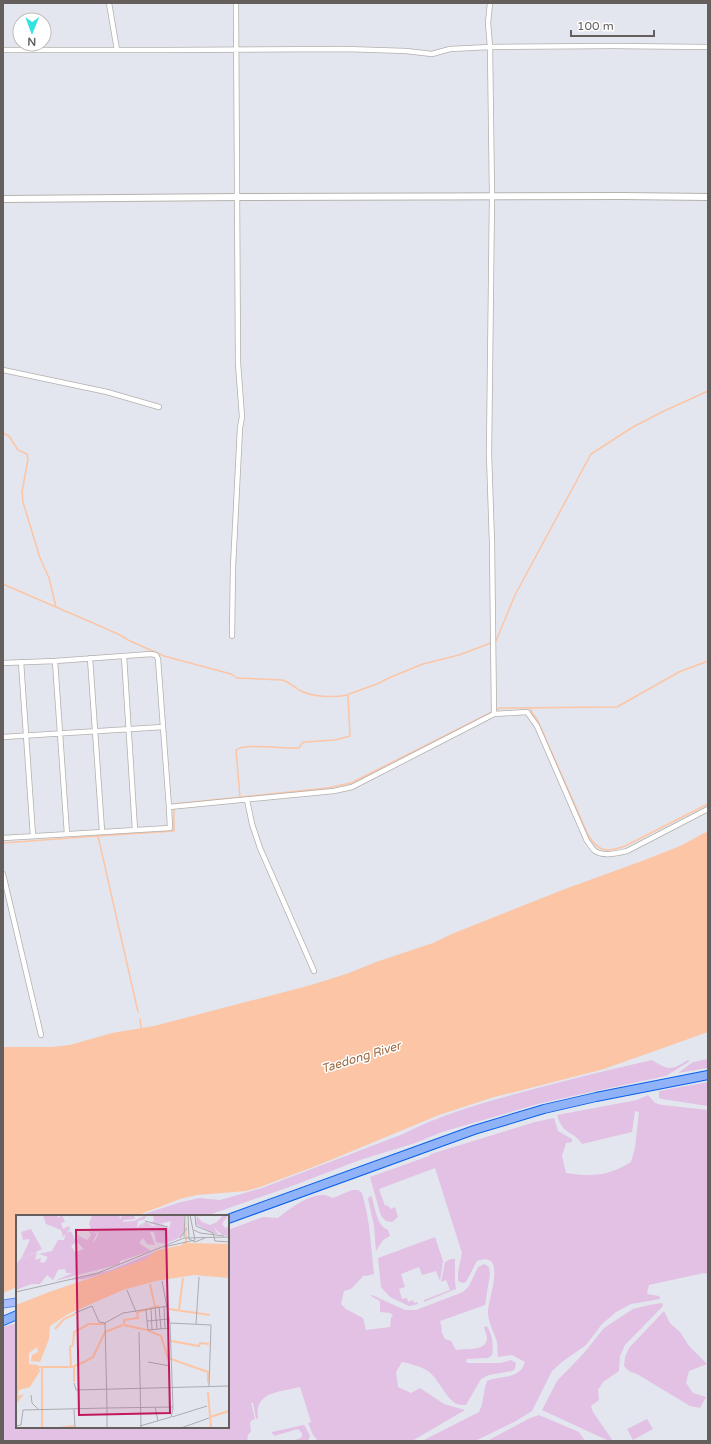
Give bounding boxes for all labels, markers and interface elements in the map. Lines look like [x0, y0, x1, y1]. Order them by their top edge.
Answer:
north arrow [12, 12, 52, 52]
scale bar [571, 12, 654, 38]
text: 100 m [577, 19, 614, 33]
text: N [27, 35, 36, 48]
water label: Taedong River [320, 1038, 404, 1076]
inset map [16, 1215, 229, 1428]

